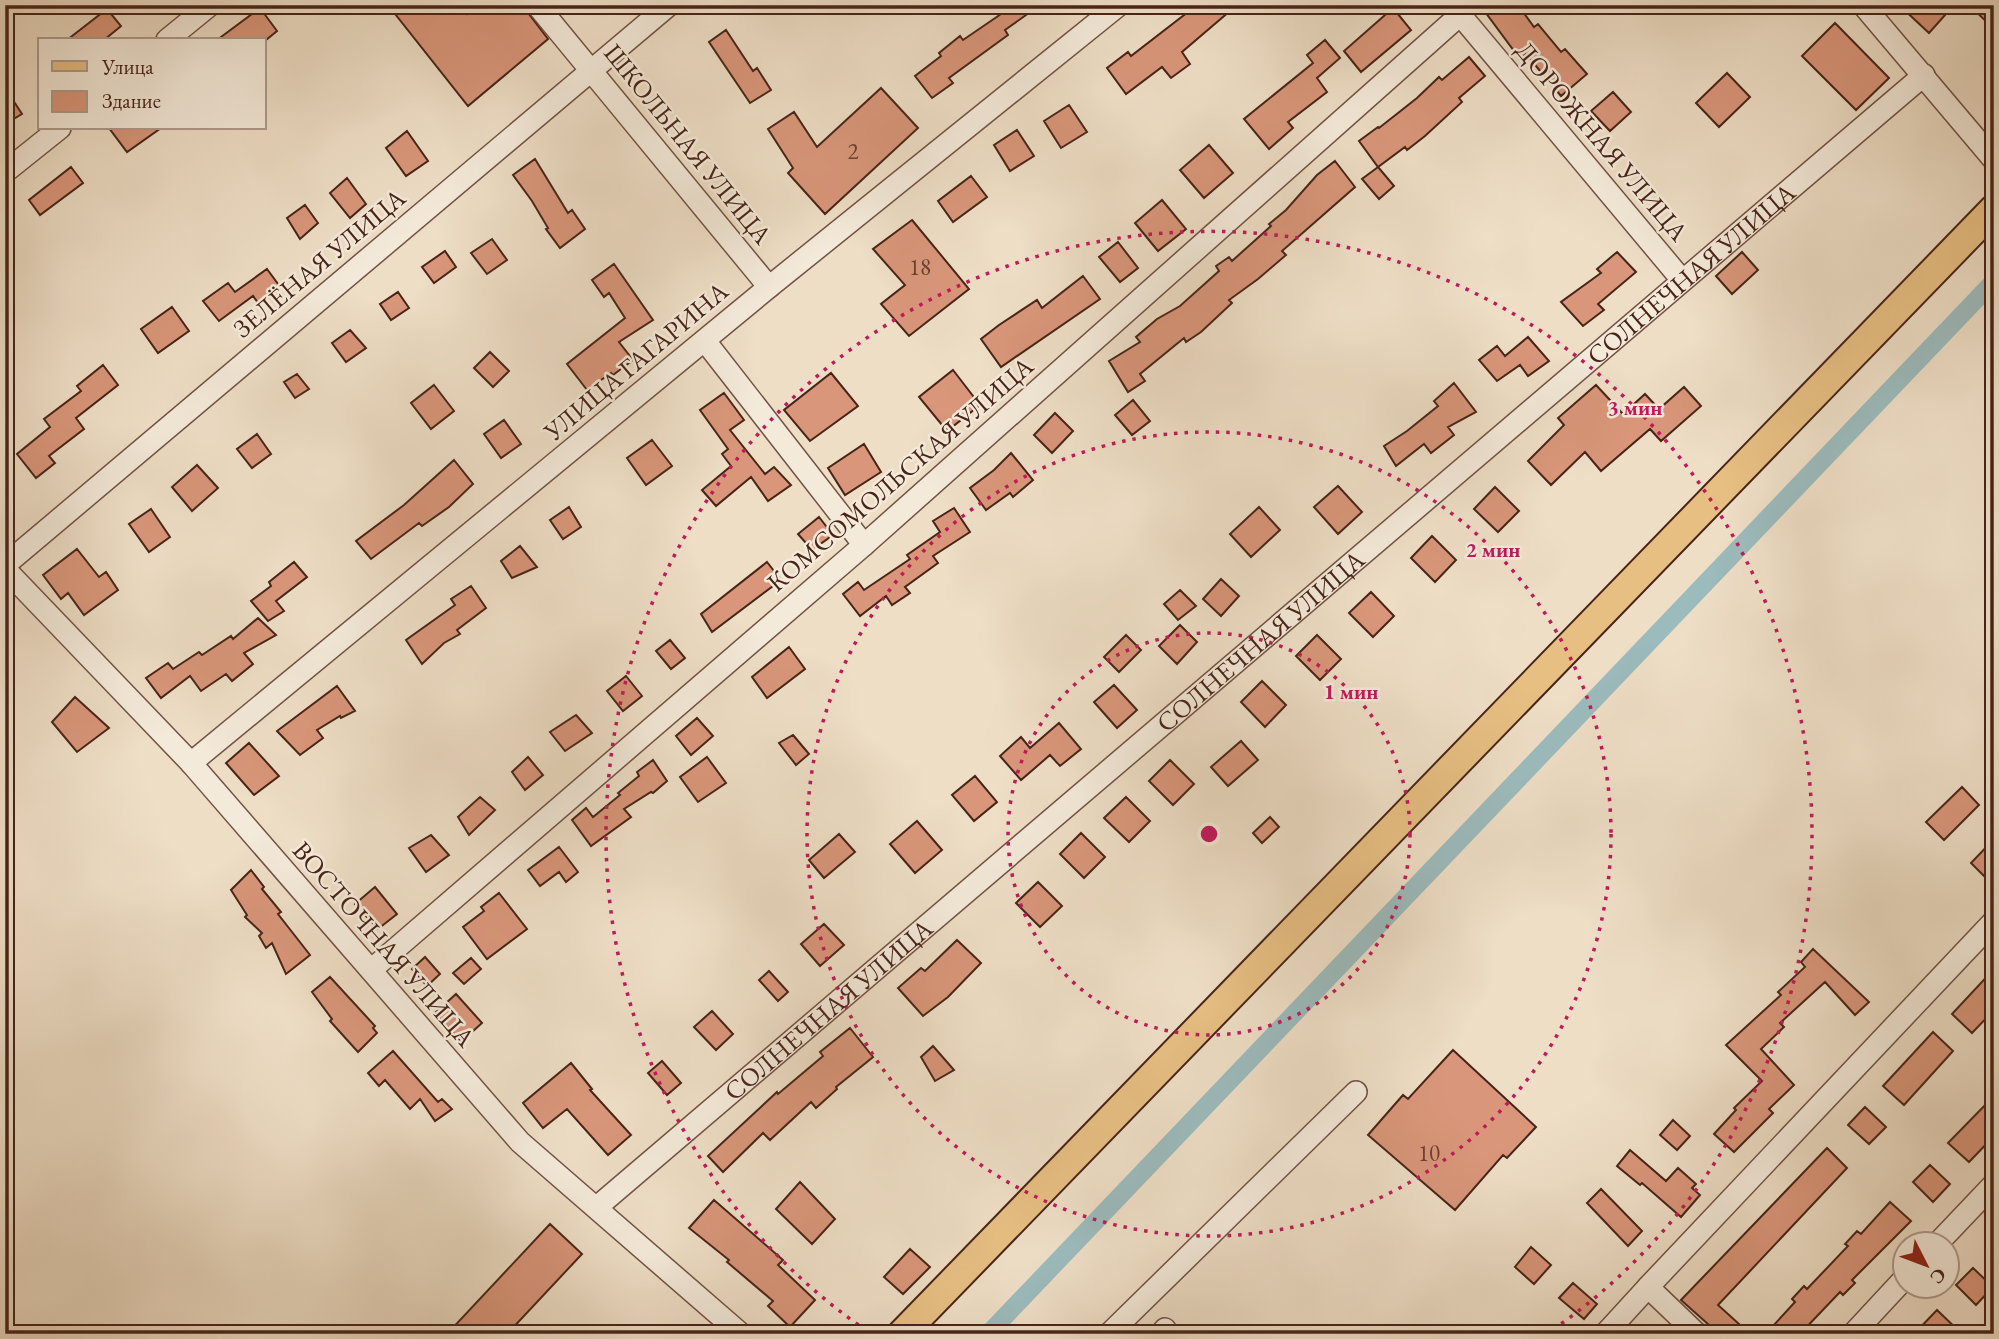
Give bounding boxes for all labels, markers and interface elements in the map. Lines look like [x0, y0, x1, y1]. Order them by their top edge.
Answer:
street label: ДОРОЖНАЯ УЛИЦА [1508, 34, 1696, 249]
street label: ШКОЛЬНАЯ УЛИЦА [596, 37, 780, 252]
legend [38, 38, 266, 130]
text: Улица [101, 53, 154, 80]
text: Здание [102, 87, 161, 114]
house number: 2 [847, 136, 859, 166]
street label: СОЛНЕЧНАЯ УЛИЦА [1580, 175, 1803, 372]
street label: ЗЕЛЁНАЯ УЛИЦА [226, 180, 413, 345]
house number: 18 [909, 252, 931, 282]
street label: УЛИЦА ГАГАРИНА [536, 273, 736, 449]
street label: КОМСОМОЛЬСКАЯ УЛИЦА [760, 348, 1041, 599]
text: 3 мин [1608, 394, 1662, 421]
text: 2 мин [1466, 536, 1520, 563]
street label: СОЛНЕЧНАЯ УЛИЦА [1149, 542, 1372, 740]
text: 1 мин [1324, 678, 1378, 705]
centre of rings [1197, 822, 1221, 846]
street label: ВОСТОЧНАЯ УЛИЦА [285, 834, 483, 1055]
street label: СОЛНЕЧНАЯ УЛИЦА [717, 911, 940, 1108]
house number: 10 [1418, 1138, 1440, 1168]
north arrow [1890, 1230, 1960, 1300]
text: С [1924, 1263, 1952, 1289]

